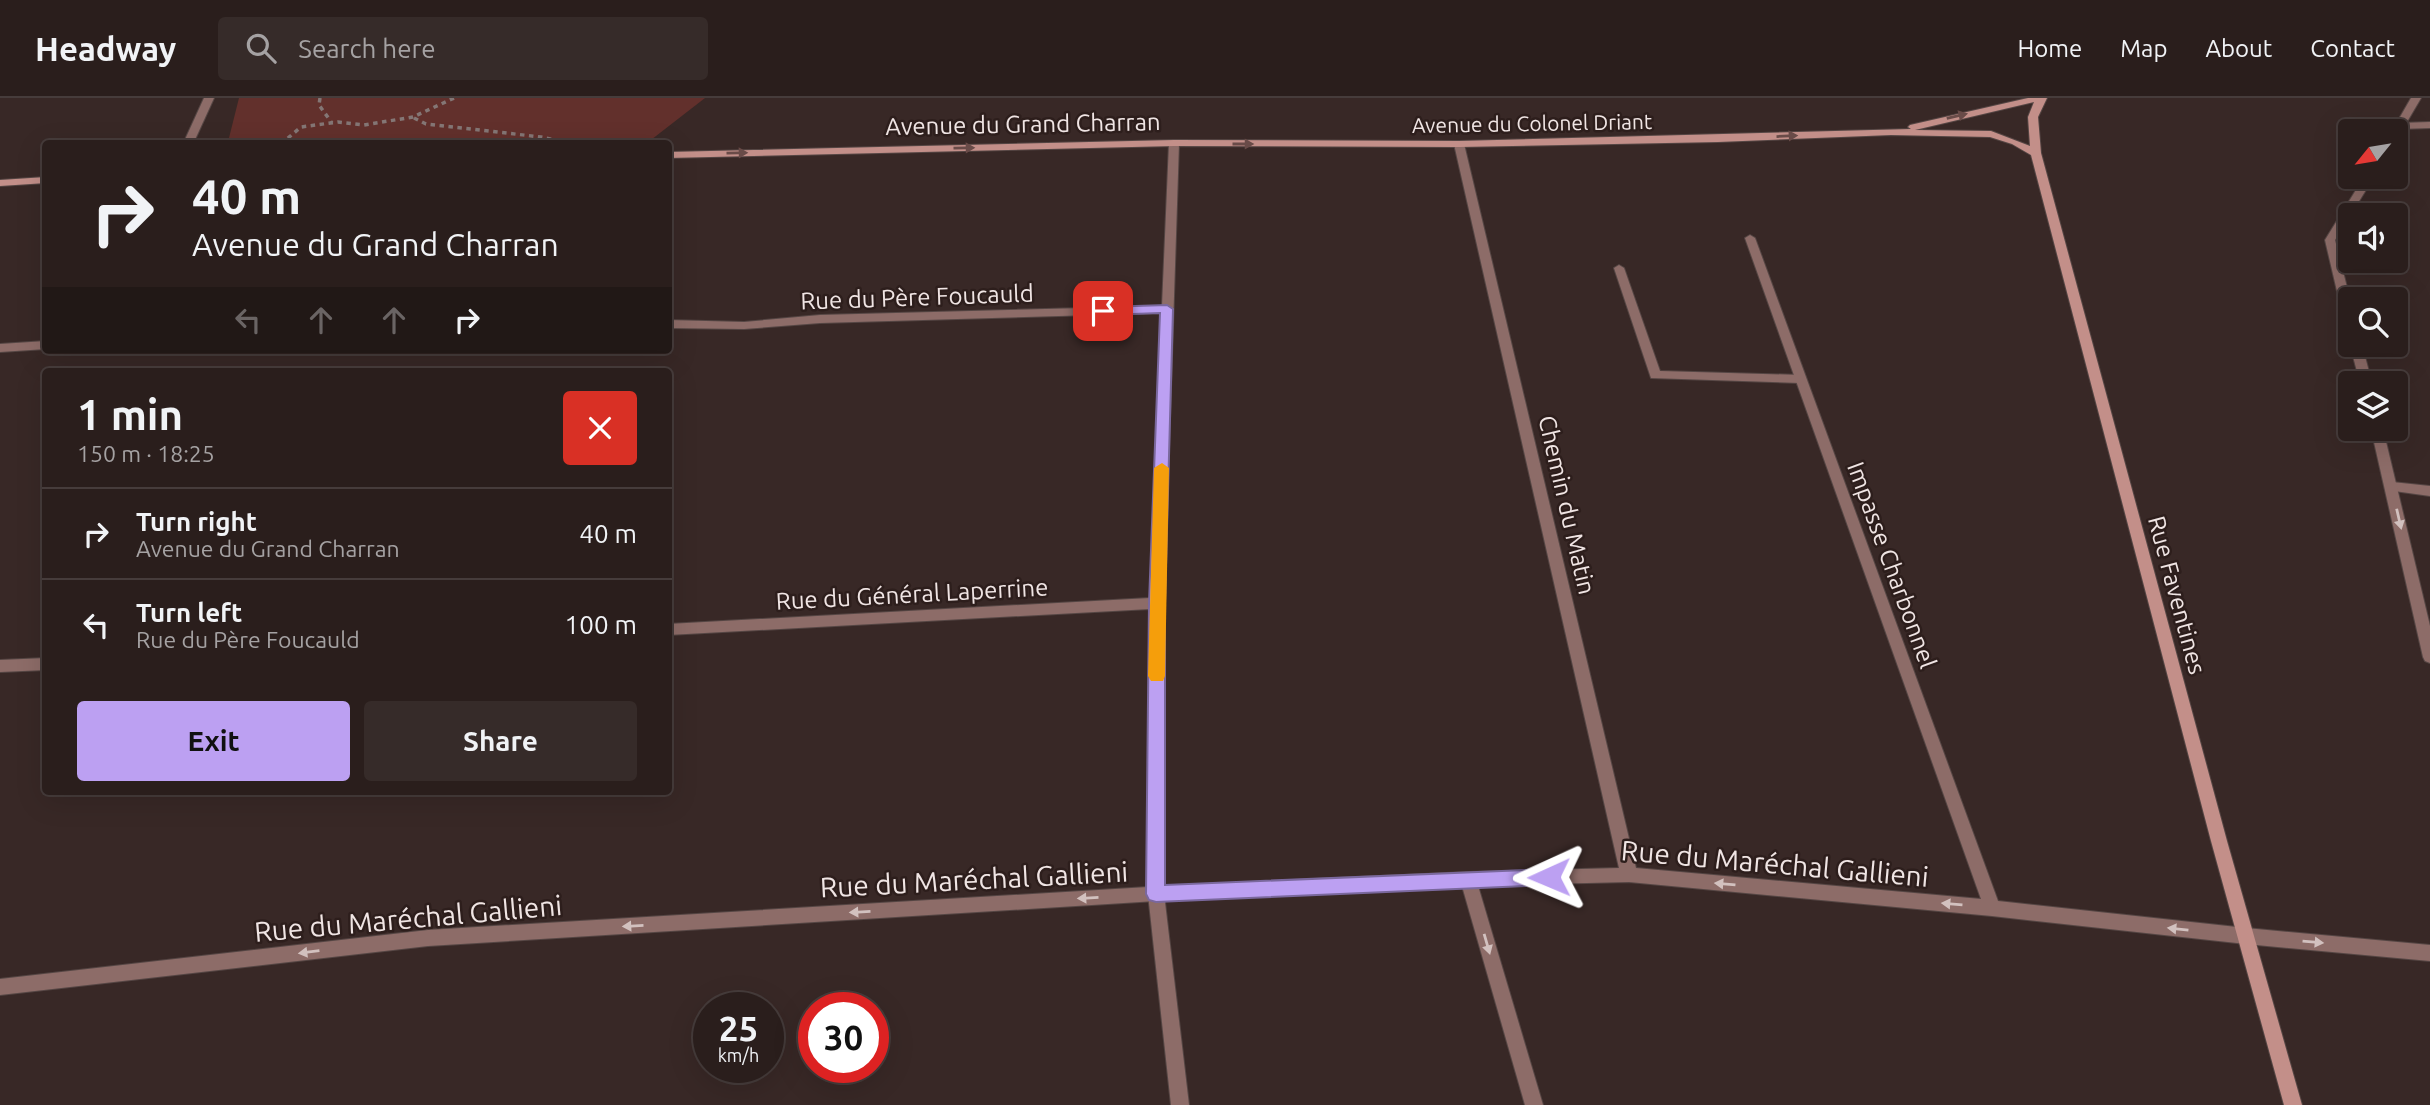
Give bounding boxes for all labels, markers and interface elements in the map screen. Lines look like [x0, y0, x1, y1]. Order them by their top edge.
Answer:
search box [218, 17, 708, 80]
icon: search [242, 29, 280, 67]
text: Headway [35, 30, 176, 67]
text: Search here [298, 34, 436, 63]
text: Home [2017, 35, 2082, 62]
text: Map [2120, 35, 2167, 62]
text: About [2205, 35, 2272, 62]
text: Contact [2310, 35, 2395, 62]
street label: Avenue du Grand Charran [885, 108, 1161, 140]
street label: Avenue du Colonel Driant [1412, 109, 1652, 137]
one-way arrow [1946, 111, 1968, 122]
north arrow [2338, 119, 2408, 189]
map controls [2338, 119, 2408, 441]
one-way arrow [1776, 131, 1798, 142]
one-way arrow [1232, 138, 1254, 150]
one-way arrow [953, 142, 975, 154]
one-way arrow [726, 148, 748, 159]
icon: right [77, 168, 168, 259]
text: 40 m [192, 168, 301, 223]
button: sound [2338, 203, 2408, 273]
text: Avenue du Grand Charran [192, 226, 559, 262]
street label: Rue du Père Foucauld [800, 279, 1034, 315]
pin [1073, 281, 1133, 341]
button: search [2338, 287, 2408, 357]
icon: arrive [1084, 292, 1122, 330]
icon: left [229, 301, 267, 339]
icon: ahead [302, 301, 340, 339]
icon: ahead [375, 301, 413, 339]
icon: right [448, 301, 486, 339]
button: layers [2338, 371, 2408, 441]
text: 1 min [77, 391, 183, 438]
button: close [563, 391, 637, 465]
street label: Chemin du Matin [1533, 413, 1601, 597]
text: 150 m · 18:25 [77, 441, 215, 466]
street label: Impasse Charbonnel [1842, 458, 1942, 672]
text: Turn right [136, 507, 257, 536]
one-way arrow [2394, 508, 2405, 530]
street label: Rue Faventines [2143, 513, 2211, 677]
icon: right [77, 515, 115, 553]
text: 40 m [579, 519, 637, 548]
text: Avenue du Grand Charran [136, 536, 400, 561]
street label: Rue du Général Laperrine [775, 573, 1049, 615]
text: Turn left [136, 598, 242, 627]
icon: left [77, 606, 115, 644]
text: 100 m [565, 610, 637, 639]
text: Rue du Père Foucauld [136, 627, 360, 652]
button: Exit [77, 701, 350, 781]
button: Share [364, 701, 637, 781]
street label: Rue du Maréchal Gallieni [1620, 834, 1930, 892]
position arrow [1512, 840, 1586, 914]
street label: Rue du Maréchal Gallieni [819, 855, 1129, 903]
one-way arrow [1714, 878, 1736, 889]
street label: Rue du Maréchal Gallieni [253, 889, 563, 947]
one-way arrow [1076, 893, 1098, 904]
one-way arrow [1940, 898, 1962, 909]
one-way arrow [849, 907, 871, 918]
one-way arrow [622, 920, 644, 931]
one-way arrow [2167, 923, 2189, 934]
one-way arrow [1482, 933, 1493, 955]
one-way arrow [2303, 936, 2325, 947]
one-way arrow [298, 946, 320, 957]
speed limit sign: 30 [798, 992, 889, 1083]
text: 25 [719, 1008, 758, 1048]
text: km/h [718, 1045, 759, 1065]

